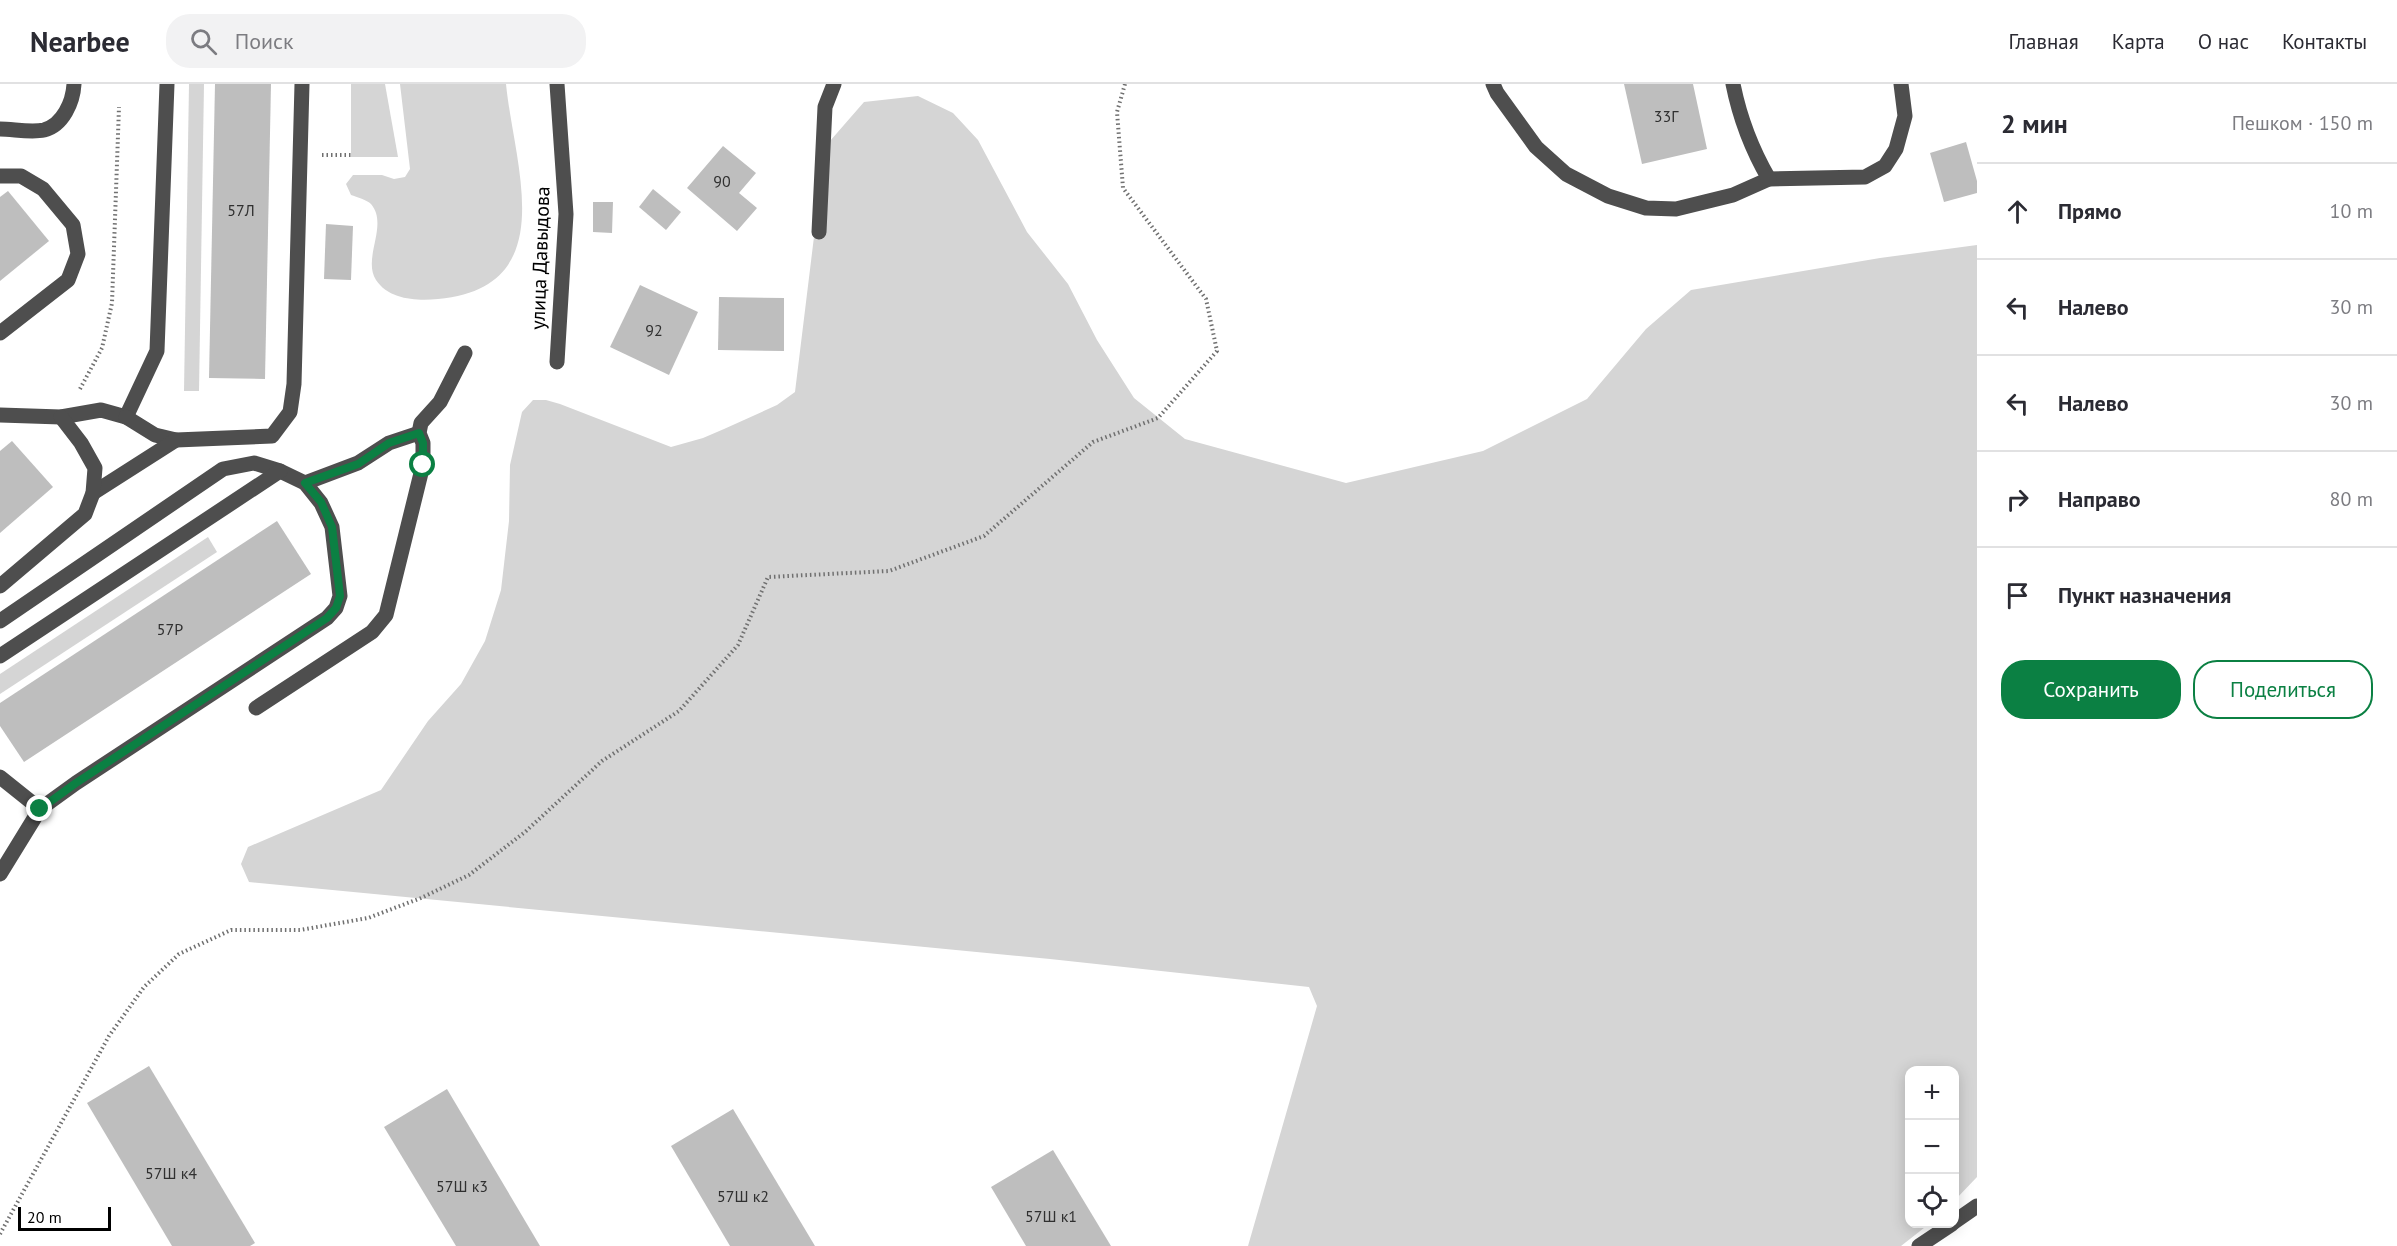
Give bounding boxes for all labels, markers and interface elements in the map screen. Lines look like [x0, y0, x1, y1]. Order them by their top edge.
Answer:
search box [166, 14, 586, 68]
text: Nearbee [30, 23, 130, 60]
icon: search [187, 25, 220, 58]
text: Поиск [235, 27, 293, 55]
text: Главная [2008, 28, 2079, 55]
text: Карта [2112, 28, 2165, 55]
text: О нас [2198, 28, 2249, 55]
text: Контакты [2282, 28, 2367, 55]
house number: 33Г [1654, 106, 1679, 126]
text: 2 мин [2001, 107, 2068, 140]
text: Пешком · 150 m [2232, 110, 2373, 136]
house number: 90 [713, 171, 731, 191]
street label: улица Давыдова [525, 186, 555, 330]
icon: ahead [2001, 195, 2034, 228]
text: Прямо [2058, 197, 2121, 225]
text: 10 m [2330, 198, 2373, 224]
house number: 57Л [227, 200, 255, 220]
icon: left [2001, 291, 2034, 324]
text: Налево [2058, 293, 2129, 321]
text: 30 m [2330, 294, 2373, 320]
house number: 92 [645, 320, 663, 340]
icon: left [2001, 387, 2034, 420]
text: Налево [2058, 389, 2129, 417]
text: 30 m [2330, 390, 2373, 416]
route start [409, 451, 435, 477]
icon: right [2001, 483, 2034, 516]
text: Направо [2058, 485, 2141, 513]
text: 80 m [2330, 486, 2373, 512]
icon: arrive [2001, 579, 2034, 612]
text: Пункт назначения [2058, 581, 2231, 609]
house number: 57Р [157, 619, 183, 639]
button: Сохранить [2001, 660, 2181, 719]
button: Поделиться [2193, 660, 2373, 719]
route end [26, 795, 52, 821]
map controls [1905, 1066, 1959, 1228]
button: + [1905, 1066, 1959, 1120]
button: − [1905, 1120, 1959, 1174]
house number: 57Ш к4 [145, 1163, 197, 1183]
button: locate [1905, 1174, 1959, 1228]
house number: 57Ш к3 [436, 1176, 488, 1196]
house number: 57Ш к2 [717, 1186, 769, 1206]
scale bar [18, 1204, 111, 1232]
house number: 57Ш к1 [1025, 1206, 1077, 1226]
text: 20 m [27, 1207, 62, 1227]

